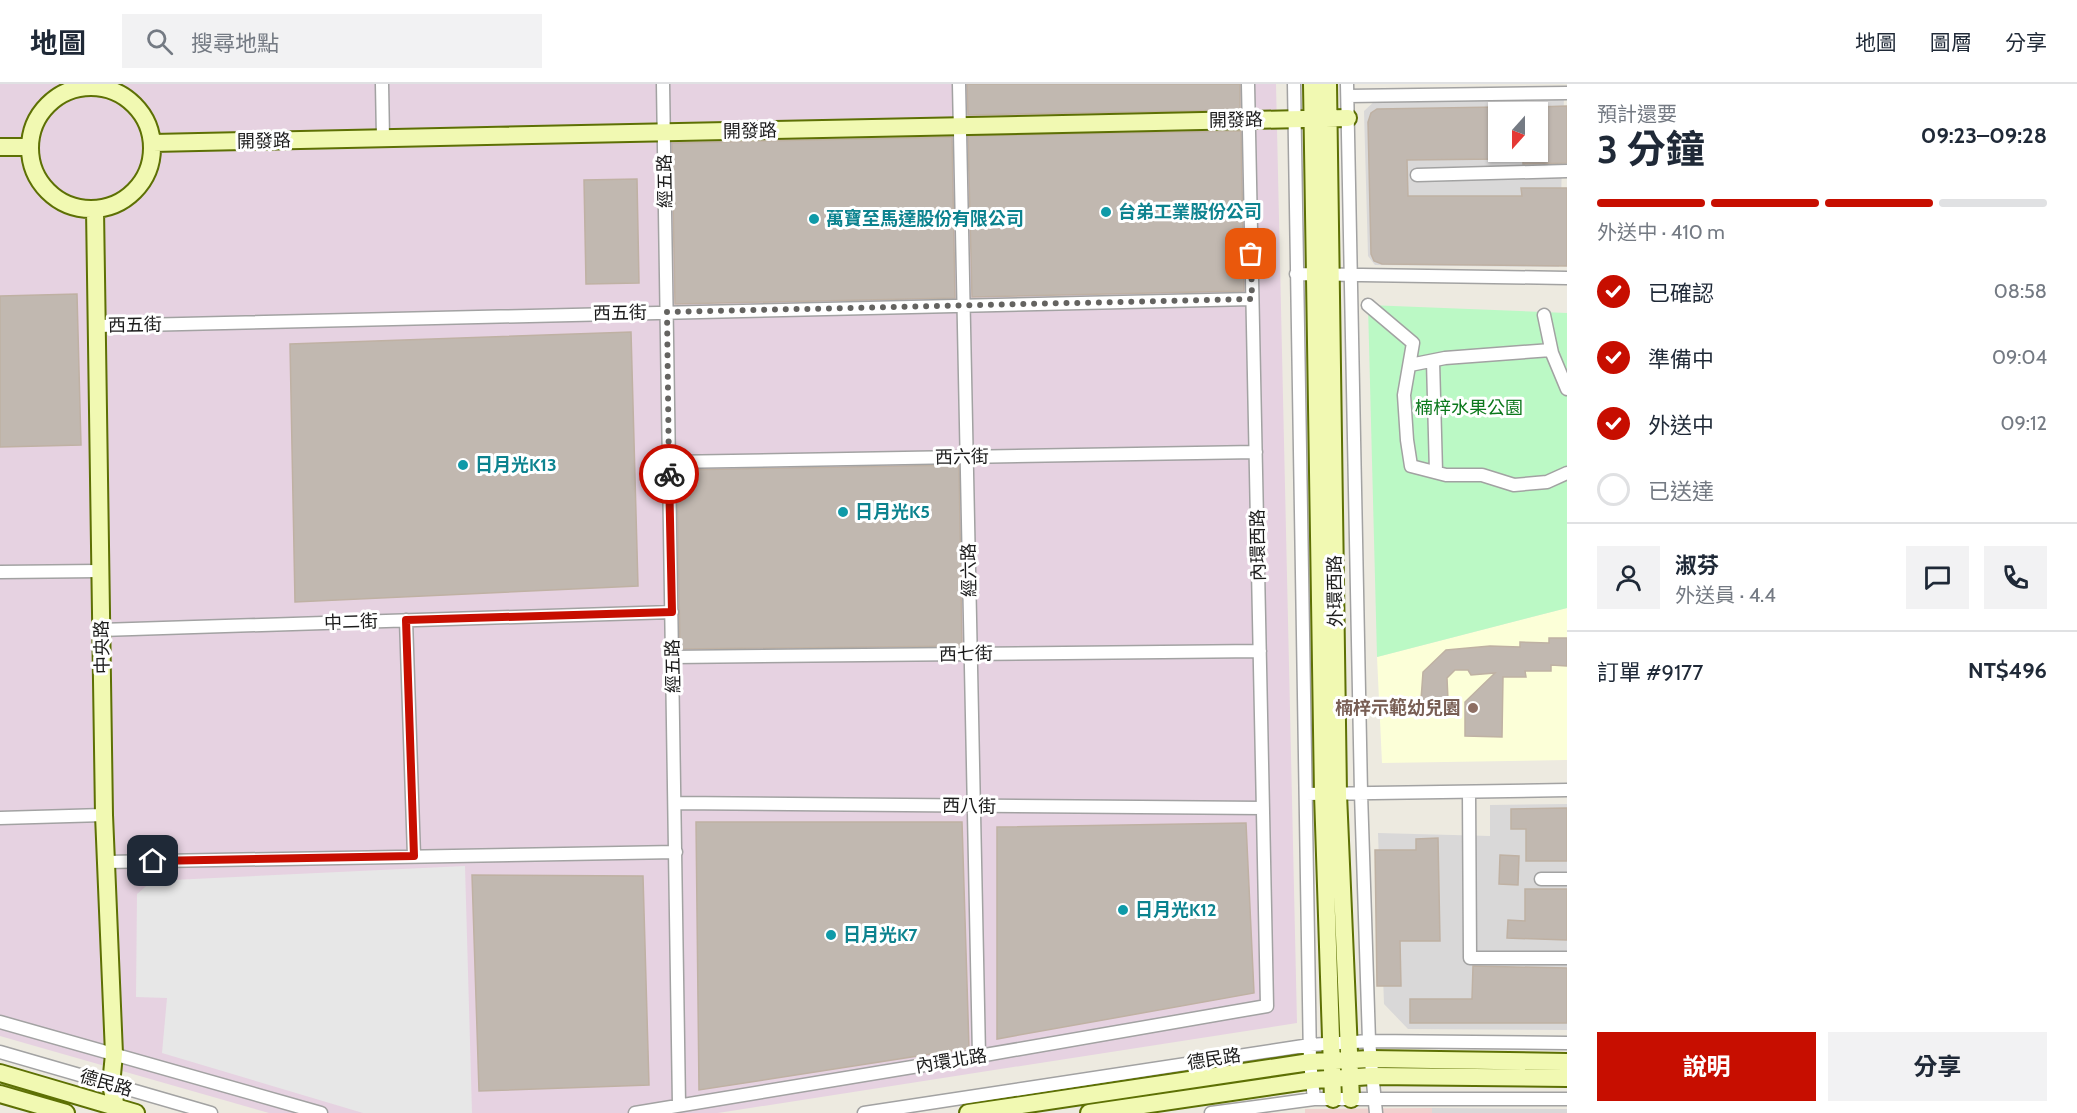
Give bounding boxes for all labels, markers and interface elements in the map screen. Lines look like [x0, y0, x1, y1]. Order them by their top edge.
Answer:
search box [122, 14, 542, 68]
icon: search [143, 25, 176, 58]
text: 地圖 [30, 26, 86, 60]
text: 搜尋地點 [191, 30, 279, 57]
text: 地圖 [1855, 30, 1897, 55]
text: 圖層 [1930, 30, 1972, 55]
text: 分享 [2005, 30, 2047, 55]
north arrow [1488, 102, 1548, 162]
map controls [1488, 102, 1548, 162]
text: 預計還要 [1597, 102, 1677, 126]
street label: 開發路 [1209, 109, 1263, 131]
street label: 開發路 [723, 120, 777, 142]
text: 09:23–09:28 [1921, 122, 2047, 149]
text: 3 分鐘 [1597, 125, 1705, 173]
street label: 開發路 [237, 130, 291, 152]
street label: 經五路 [654, 154, 676, 208]
place label: 台弟工業股份公司 [1118, 201, 1262, 223]
marker: 台弟工業股份公司 [1099, 205, 1113, 219]
place label: 萬寶至馬達股份有限公司 [826, 208, 1024, 230]
marker: 萬寶至馬達股份有限公司 [807, 212, 821, 226]
text: 外送中 · 410 m [1597, 220, 1725, 244]
pin [1225, 228, 1276, 279]
icon: bag [1234, 237, 1267, 270]
icon: check [1597, 275, 1630, 308]
text: 08:58 [1994, 279, 2047, 303]
text: 已確認 [1648, 280, 1714, 307]
street label: 西五街 [593, 302, 647, 324]
street label: 西五街 [108, 314, 162, 336]
icon: check [1597, 341, 1630, 374]
text: 09:04 [1992, 345, 2047, 369]
text: 準備中 [1648, 346, 1714, 373]
park label: 楠梓水果公園 [1415, 397, 1523, 419]
icon: check [1597, 407, 1630, 440]
text: 09:12 [2001, 411, 2047, 435]
text: 外送中 [1648, 412, 1714, 439]
courier [639, 444, 699, 504]
street label: 西六街 [935, 446, 989, 468]
place label: 日月光K13 [475, 454, 557, 476]
marker: 日月光K13 [456, 458, 470, 472]
icon: bike [653, 458, 686, 491]
text: 已送達 [1648, 478, 1714, 505]
place label: 日月光K5 [855, 501, 930, 523]
marker: 日月光K5 [836, 505, 850, 519]
street label: 內環西路 [1246, 509, 1270, 581]
street label: 經六路 [958, 543, 980, 597]
button: person [1597, 546, 1660, 609]
button: chat [1906, 546, 1969, 609]
button: phone [1984, 546, 2047, 609]
text: 淑芬 [1675, 552, 1719, 579]
street label: 外環西路 [1323, 555, 1347, 627]
text: 外送員 · 4.4 [1675, 583, 1776, 607]
street label: 中二街 [324, 610, 378, 634]
street label: 中央路 [91, 620, 113, 674]
street label: 經五路 [662, 639, 684, 693]
street label: 西七街 [939, 643, 993, 665]
text: NT$496 [1968, 657, 2047, 684]
text: 訂單 #9177 [1597, 659, 1703, 686]
place label: 楠梓示範幼兒園 [1335, 697, 1461, 719]
marker: 楠梓示範幼兒園 [1466, 701, 1480, 715]
street label: 西八街 [942, 795, 996, 817]
pin [127, 835, 178, 886]
icon: home [136, 844, 169, 877]
place label: 日月光K12 [1135, 899, 1216, 921]
marker: 日月光K12 [1116, 903, 1130, 917]
place label: 日月光K7 [843, 924, 918, 946]
marker: 日月光K7 [824, 928, 838, 942]
button: 說明 [1597, 1032, 1816, 1101]
button: 分享 [1828, 1032, 2047, 1101]
street label: 德民路 [1186, 1044, 1242, 1074]
street label: 內環北路 [914, 1045, 988, 1077]
street label: 德民路 [77, 1065, 135, 1101]

